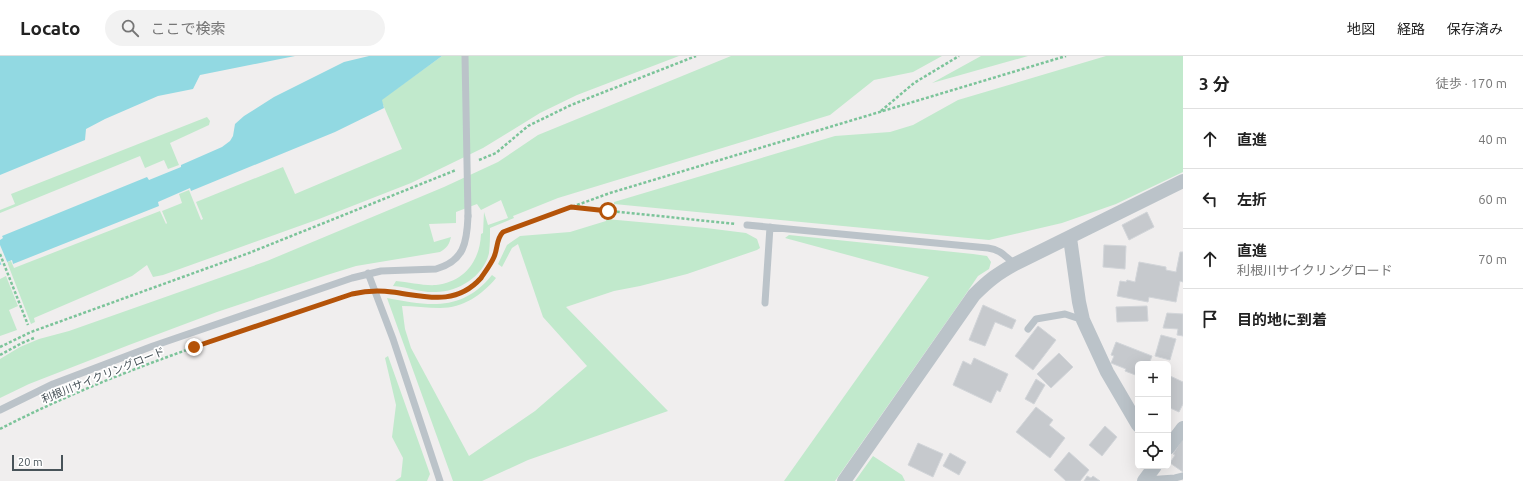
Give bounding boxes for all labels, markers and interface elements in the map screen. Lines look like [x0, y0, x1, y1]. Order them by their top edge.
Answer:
search box [105, 10, 385, 46]
text: Locato [20, 17, 81, 39]
icon: search [119, 17, 141, 39]
text: ここで検索 [151, 20, 226, 37]
text: 地図 [1347, 21, 1375, 37]
text: 経路 [1397, 21, 1425, 37]
text: 保存済み [1447, 21, 1503, 37]
text: 3 分 [1199, 74, 1230, 93]
text: 徒歩 · 170 m [1436, 76, 1507, 90]
icon: ahead [1199, 128, 1221, 150]
text: 直進 [1237, 131, 1267, 148]
text: 40 m [1478, 132, 1507, 146]
icon: left [1199, 188, 1221, 210]
text: 左折 [1237, 191, 1267, 208]
text: 60 m [1478, 192, 1507, 206]
route start [599, 202, 617, 220]
text: 直進 [1237, 242, 1267, 259]
icon: ahead [1199, 248, 1221, 270]
text: 70 m [1478, 252, 1507, 266]
text: 利根川サイクリングロード [1237, 263, 1393, 277]
icon: arrive [1199, 308, 1221, 330]
text: 目的地に到着 [1237, 311, 1327, 328]
route end [185, 338, 203, 356]
street label: 利根川サイクリングロード [40, 345, 166, 405]
map controls [1135, 361, 1171, 469]
button: + [1135, 361, 1171, 397]
button: − [1135, 397, 1171, 433]
button: locate [1135, 433, 1171, 469]
scale bar [12, 453, 63, 472]
text: 20 m [18, 456, 42, 468]

